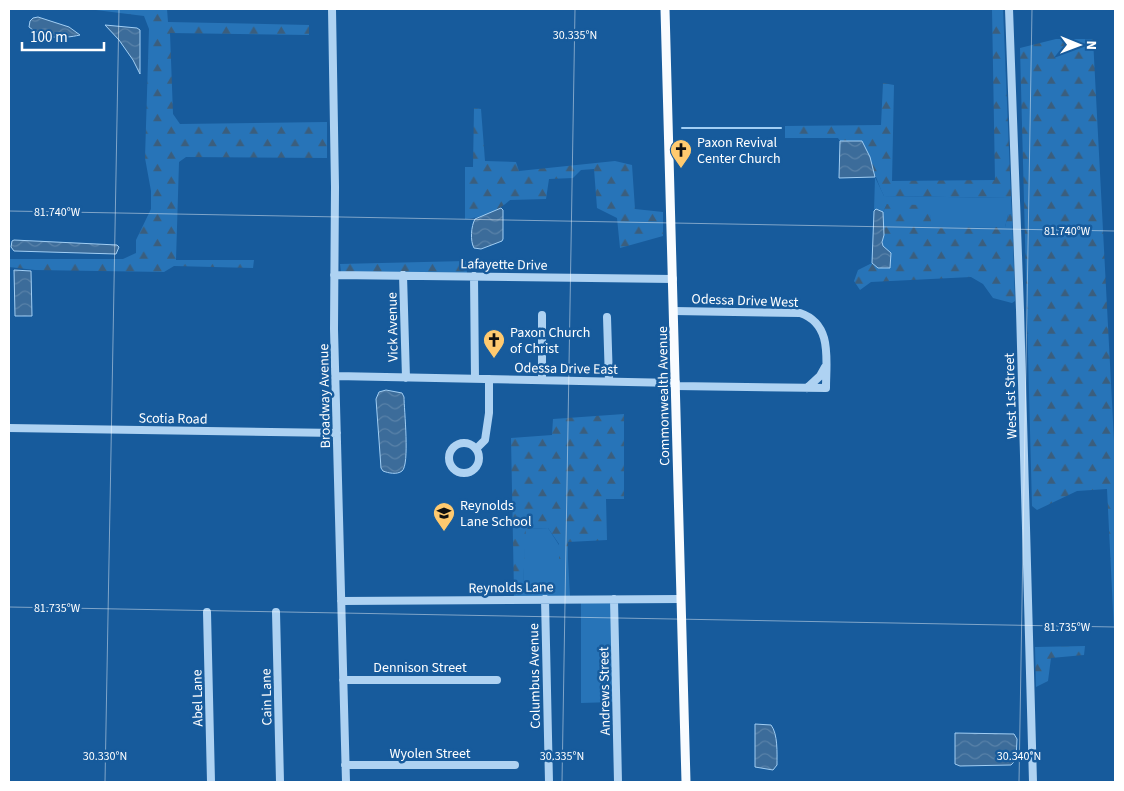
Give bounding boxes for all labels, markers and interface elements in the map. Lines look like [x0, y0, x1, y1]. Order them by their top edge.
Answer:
scale bar [22, 20, 105, 52]
north arrow [1054, 20, 1104, 70]
text: 100 m [30, 27, 68, 48]
text: 30.335°N [553, 27, 597, 44]
text: N [1081, 40, 1101, 50]
place label: Paxon Revival Center Church [697, 133, 781, 169]
church icon: Paxon Revival Center Church [669, 138, 693, 169]
text: 81.740°W [34, 204, 81, 221]
text: 81.740°W [1044, 223, 1091, 240]
street label: Lafayette Drive [460, 254, 548, 276]
street label: Odessa Drive West [691, 289, 799, 313]
street label: Vick Avenue [382, 292, 404, 362]
place label: Paxon Church of Christ [510, 323, 590, 359]
street label: Commonwealth Avenue [653, 326, 675, 466]
church icon: Paxon Church of Christ [482, 328, 506, 359]
street label: Broadway Avenue [314, 343, 336, 448]
street label: West 1st Street [999, 352, 1022, 439]
street label: Odessa Drive East [514, 358, 618, 380]
street label: Scotia Road [138, 408, 208, 430]
place label: Reynolds Lane School [460, 496, 532, 532]
school or university icon: Reynolds Lane School [432, 501, 456, 532]
street label: Reynolds Lane [468, 577, 554, 599]
text: 81.735°W [34, 600, 81, 617]
text: 81.735°W [1044, 619, 1091, 636]
street label: Columbus Avenue [524, 623, 546, 729]
street label: Andrews Street [594, 646, 616, 735]
street label: Dennison Street [373, 658, 467, 678]
street label: Cain Lane [256, 668, 277, 726]
street label: Abel Lane [188, 669, 208, 727]
street label: Wyolen Street [389, 744, 471, 764]
text: 30.330°N [83, 748, 127, 765]
text: 30.335°N [540, 748, 584, 765]
text: 30.340°N [997, 748, 1041, 765]

